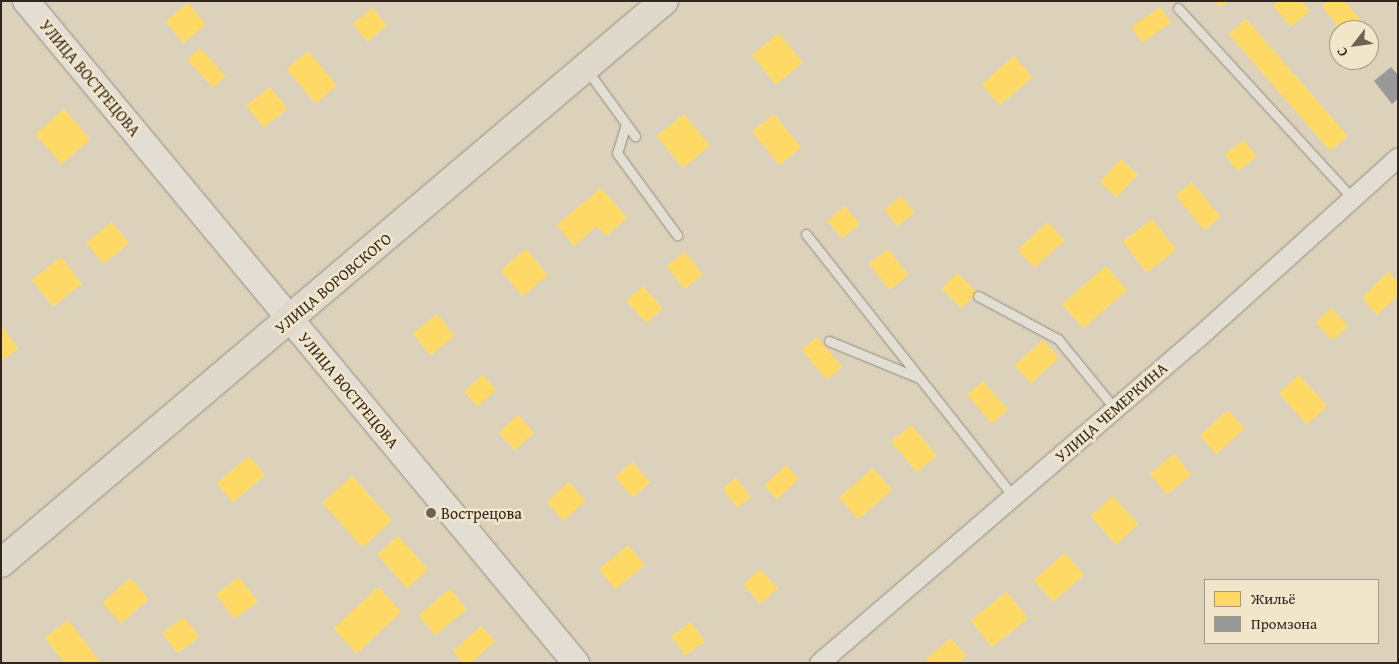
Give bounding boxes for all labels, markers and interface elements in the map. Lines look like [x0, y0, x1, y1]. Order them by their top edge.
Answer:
street label: УЛИЦА ВОСТРЕЦОВА [36, 16, 144, 140]
north arrow [1329, 20, 1379, 70]
text: С [1331, 44, 1353, 60]
street label: УЛИЦА ВОРОВСКОГО [271, 229, 395, 337]
street label: УЛИЦА ВОСТРЕЦОВА [295, 328, 403, 452]
street label: УЛИЦА ЧЕМЕРКИНА [1051, 358, 1171, 466]
place label: Вострецова [441, 503, 522, 523]
marker: Вострецова [425, 507, 437, 519]
legend [1204, 579, 1379, 644]
text: Жильё [1251, 588, 1296, 609]
text: Промзона [1251, 613, 1317, 634]

